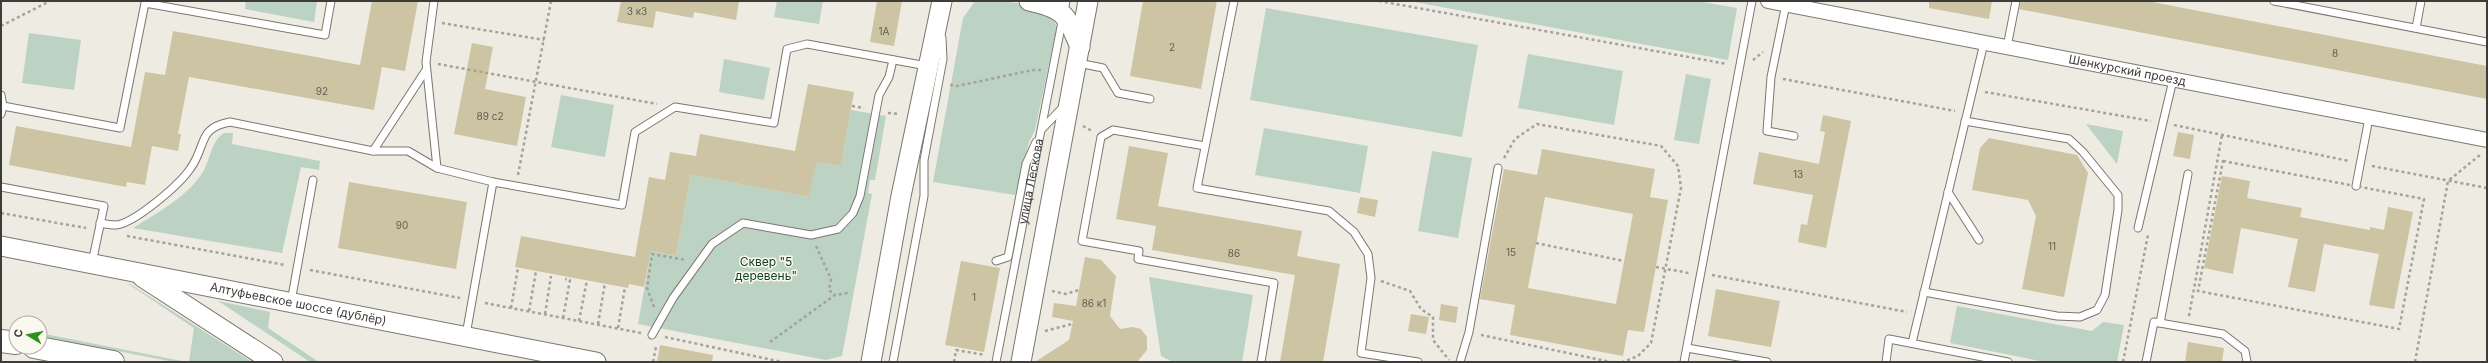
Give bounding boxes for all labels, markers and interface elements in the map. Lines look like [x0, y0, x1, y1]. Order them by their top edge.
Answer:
house number: 3 к3 [627, 5, 647, 17]
house number: 1А [879, 25, 890, 37]
house number: 2 [1169, 41, 1175, 53]
house number: 8 [2332, 47, 2338, 59]
street label: Шенкурский проезд [2067, 51, 2188, 89]
house number: 92 [316, 85, 328, 97]
house number: 89 с2 [476, 110, 504, 122]
street label: улица Лескова [1015, 137, 1046, 226]
house number: 13 [1793, 168, 1803, 180]
house number: 90 [396, 219, 408, 231]
house number: 11 [2048, 240, 2056, 252]
house number: 15 [1506, 246, 1516, 258]
house number: 86 [1228, 247, 1240, 259]
park label: Сквер "5 деревень" [735, 254, 797, 283]
street label: Алтуфьевское шоссе (дублёр) [209, 279, 388, 328]
house number: 1 [972, 291, 976, 303]
house number: 86 к1 [1082, 297, 1106, 309]
north arrow [8, 315, 48, 355]
text: С [11, 328, 26, 338]

